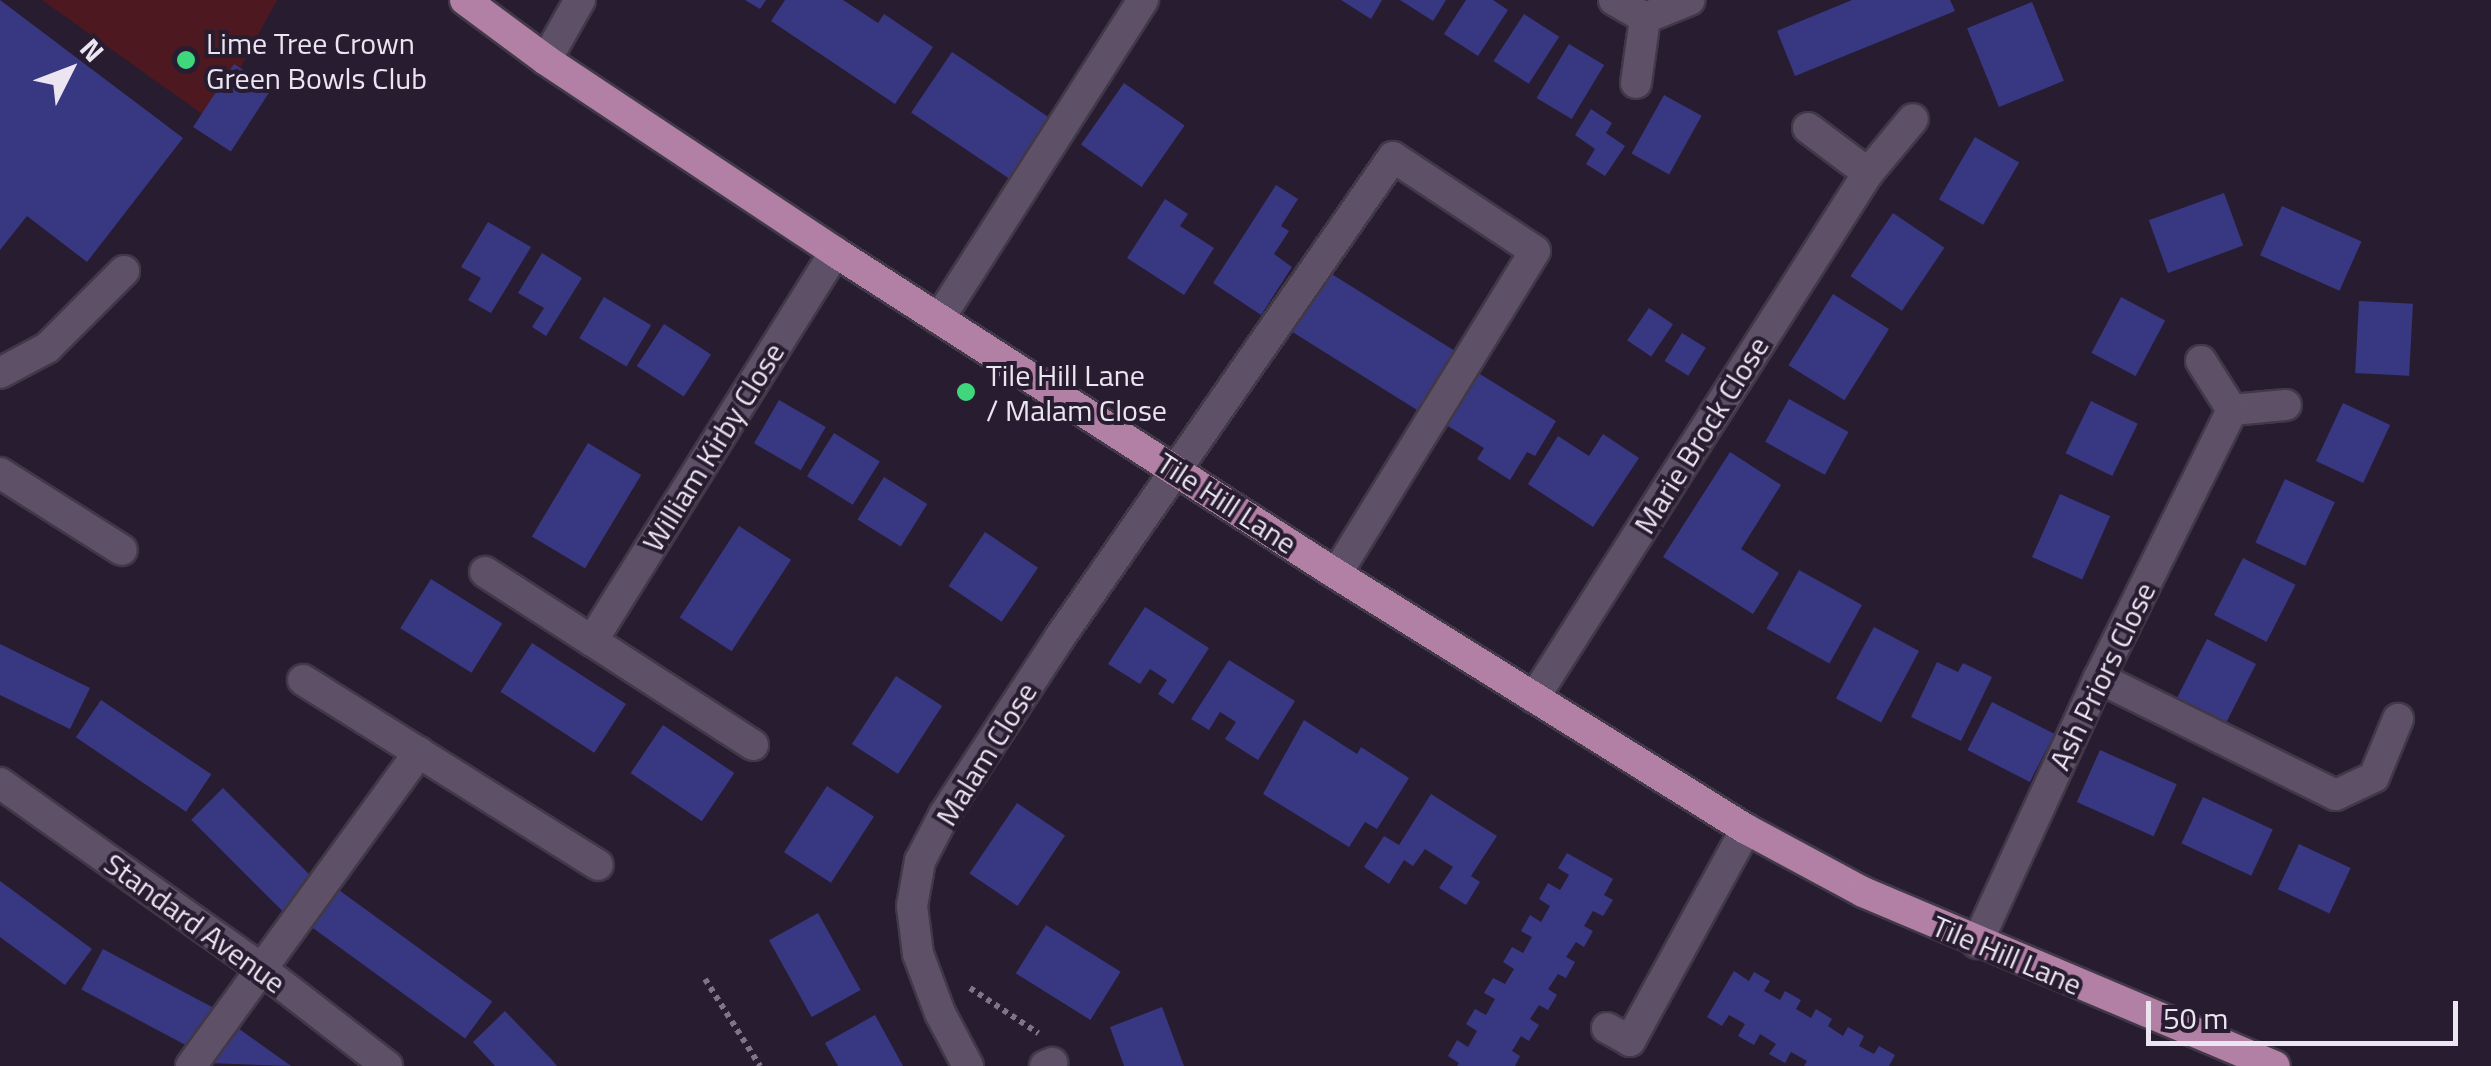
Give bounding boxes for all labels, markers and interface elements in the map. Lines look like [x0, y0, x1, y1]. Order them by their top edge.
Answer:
north arrow [20, 20, 120, 120]
place label: Lime Tree Crown Green Bowls Club [206, 25, 427, 96]
text: N [70, 28, 115, 71]
marker: Lime Tree Crown Green Bowls Club [175, 49, 197, 71]
street label: Marie Brock Close [1626, 330, 1776, 540]
street label: William Kirby Close [634, 336, 792, 558]
place label: Tile Hill Lane / Malam Close [986, 357, 1167, 428]
marker: Tile Hill Lane / Malam Close [955, 381, 977, 403]
street label: Tile Hill Lane [1151, 445, 1303, 561]
street label: Ash Priors Close [2041, 576, 2163, 776]
street label: Malam Close [928, 676, 1044, 832]
street label: Standard Avenue [98, 845, 292, 1001]
street label: Tile Hill Lane [1927, 907, 2087, 1003]
scale bar [2151, 981, 2464, 1043]
text: 50 m [2163, 995, 2228, 1041]

